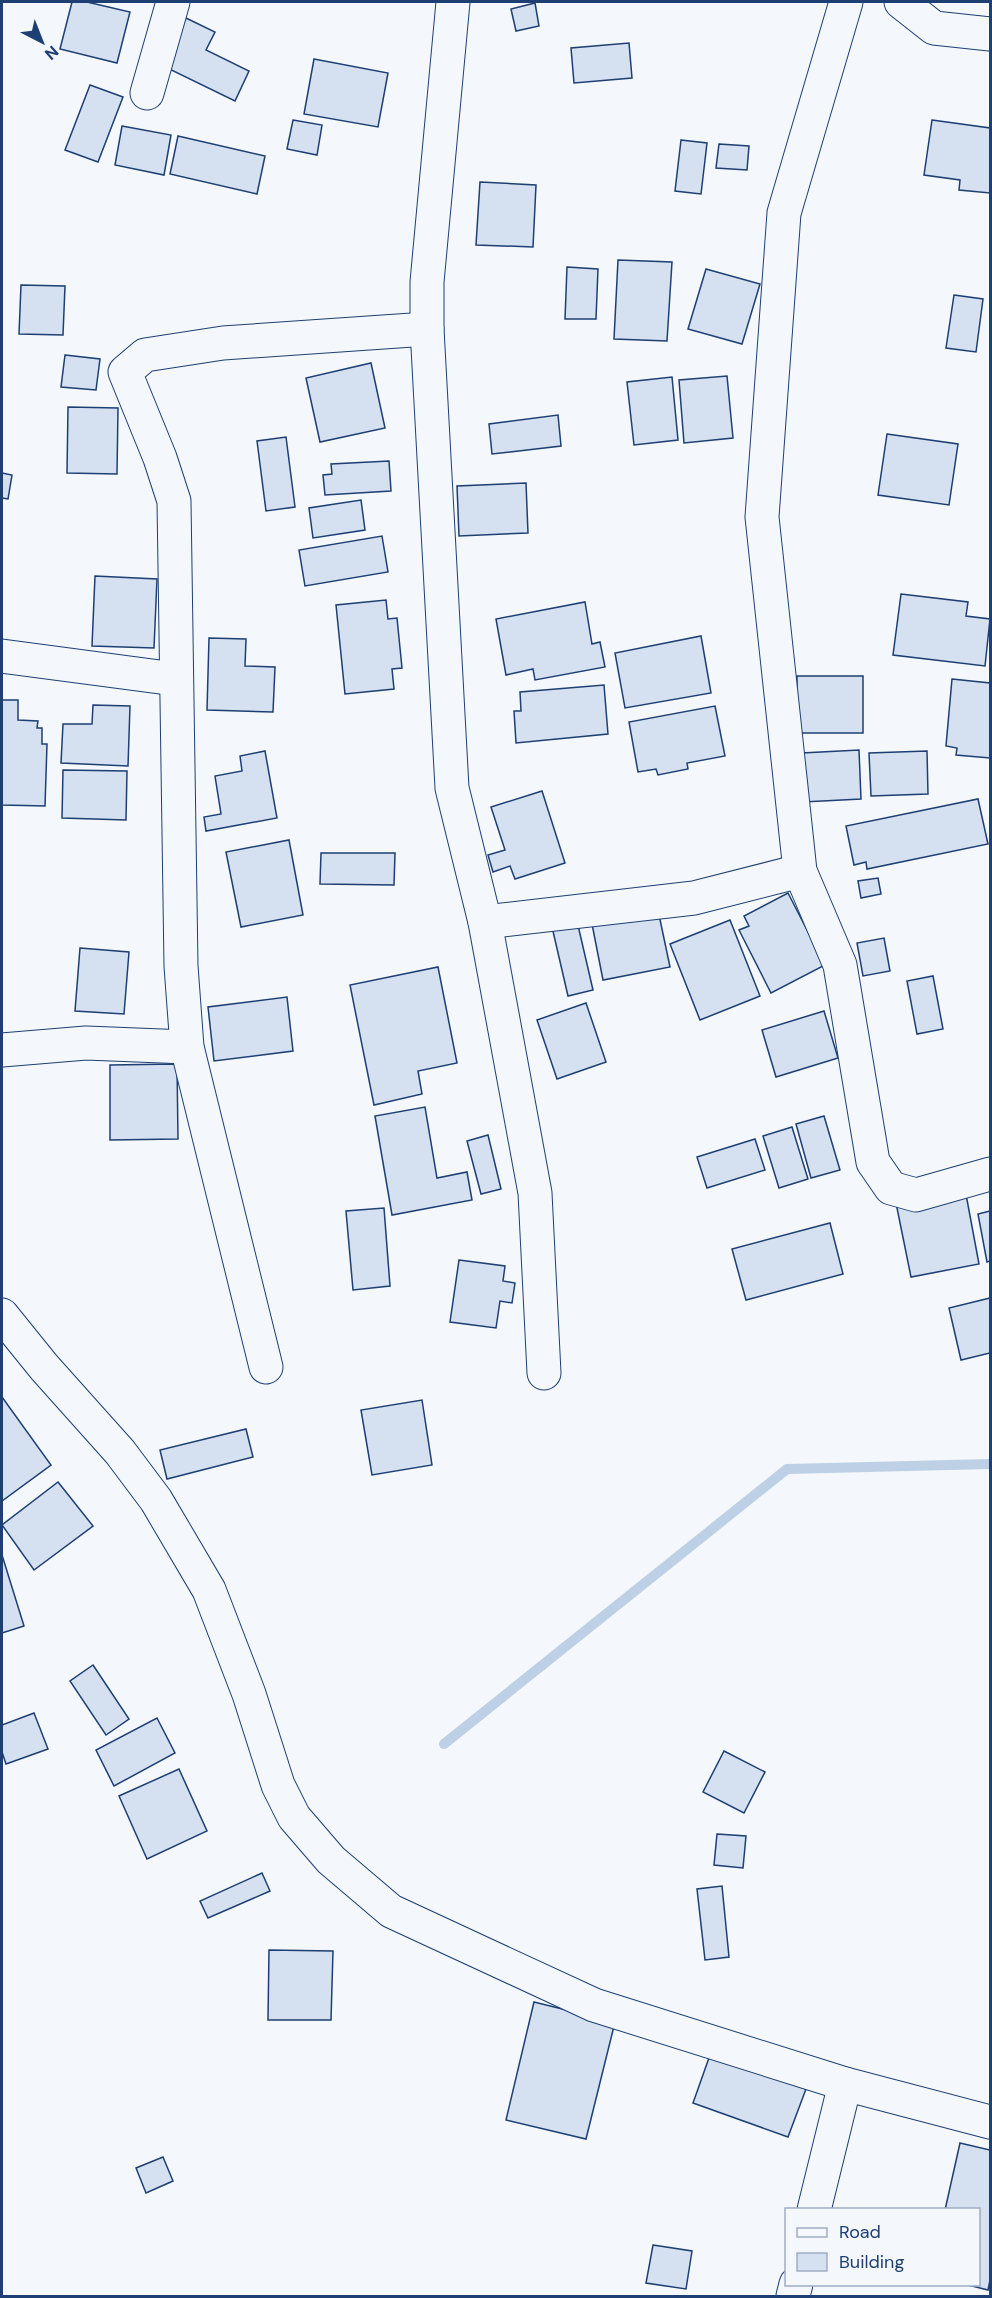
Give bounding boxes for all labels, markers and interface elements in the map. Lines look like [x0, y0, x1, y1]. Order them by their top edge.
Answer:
north arrow [12, 12, 72, 72]
text: N [40, 41, 63, 64]
legend [785, 2208, 980, 2286]
text: Road [839, 2220, 881, 2244]
text: Building [839, 2250, 904, 2274]

